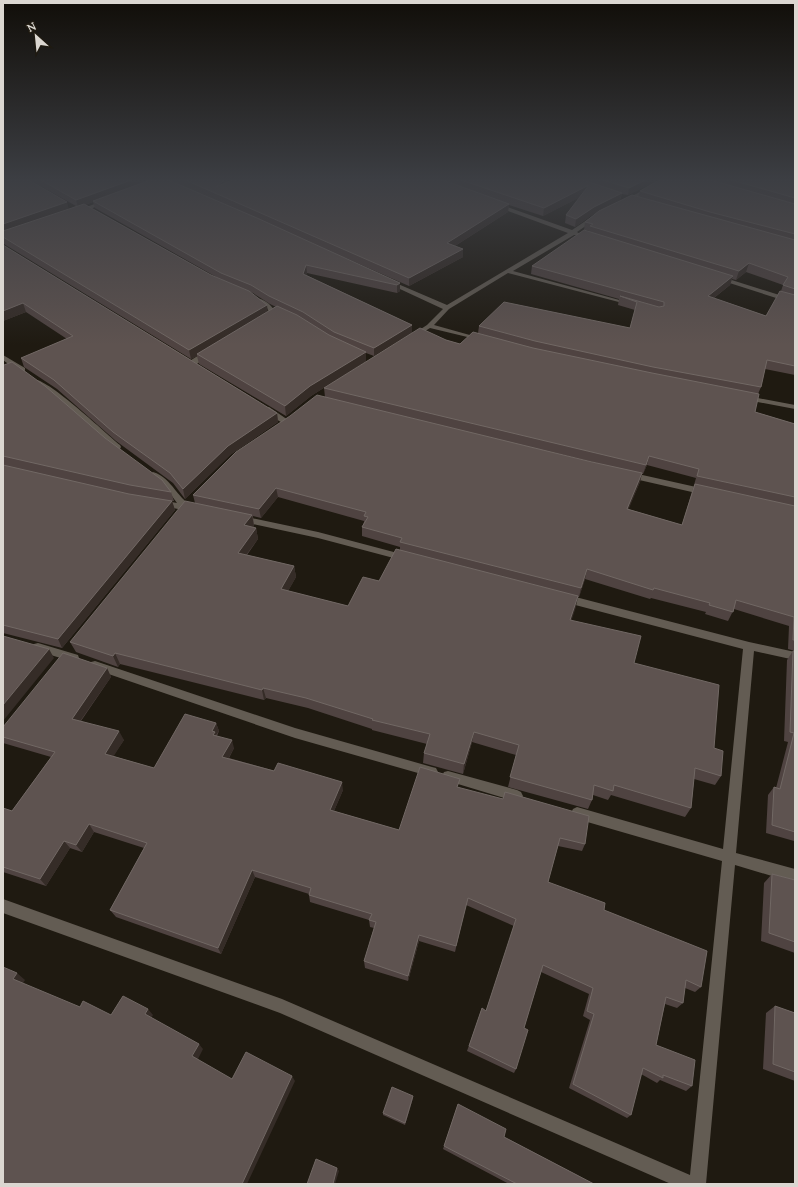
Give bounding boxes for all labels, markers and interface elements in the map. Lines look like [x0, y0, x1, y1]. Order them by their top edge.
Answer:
north arrow [16, 16, 56, 56]
text: N [24, 19, 39, 35]

